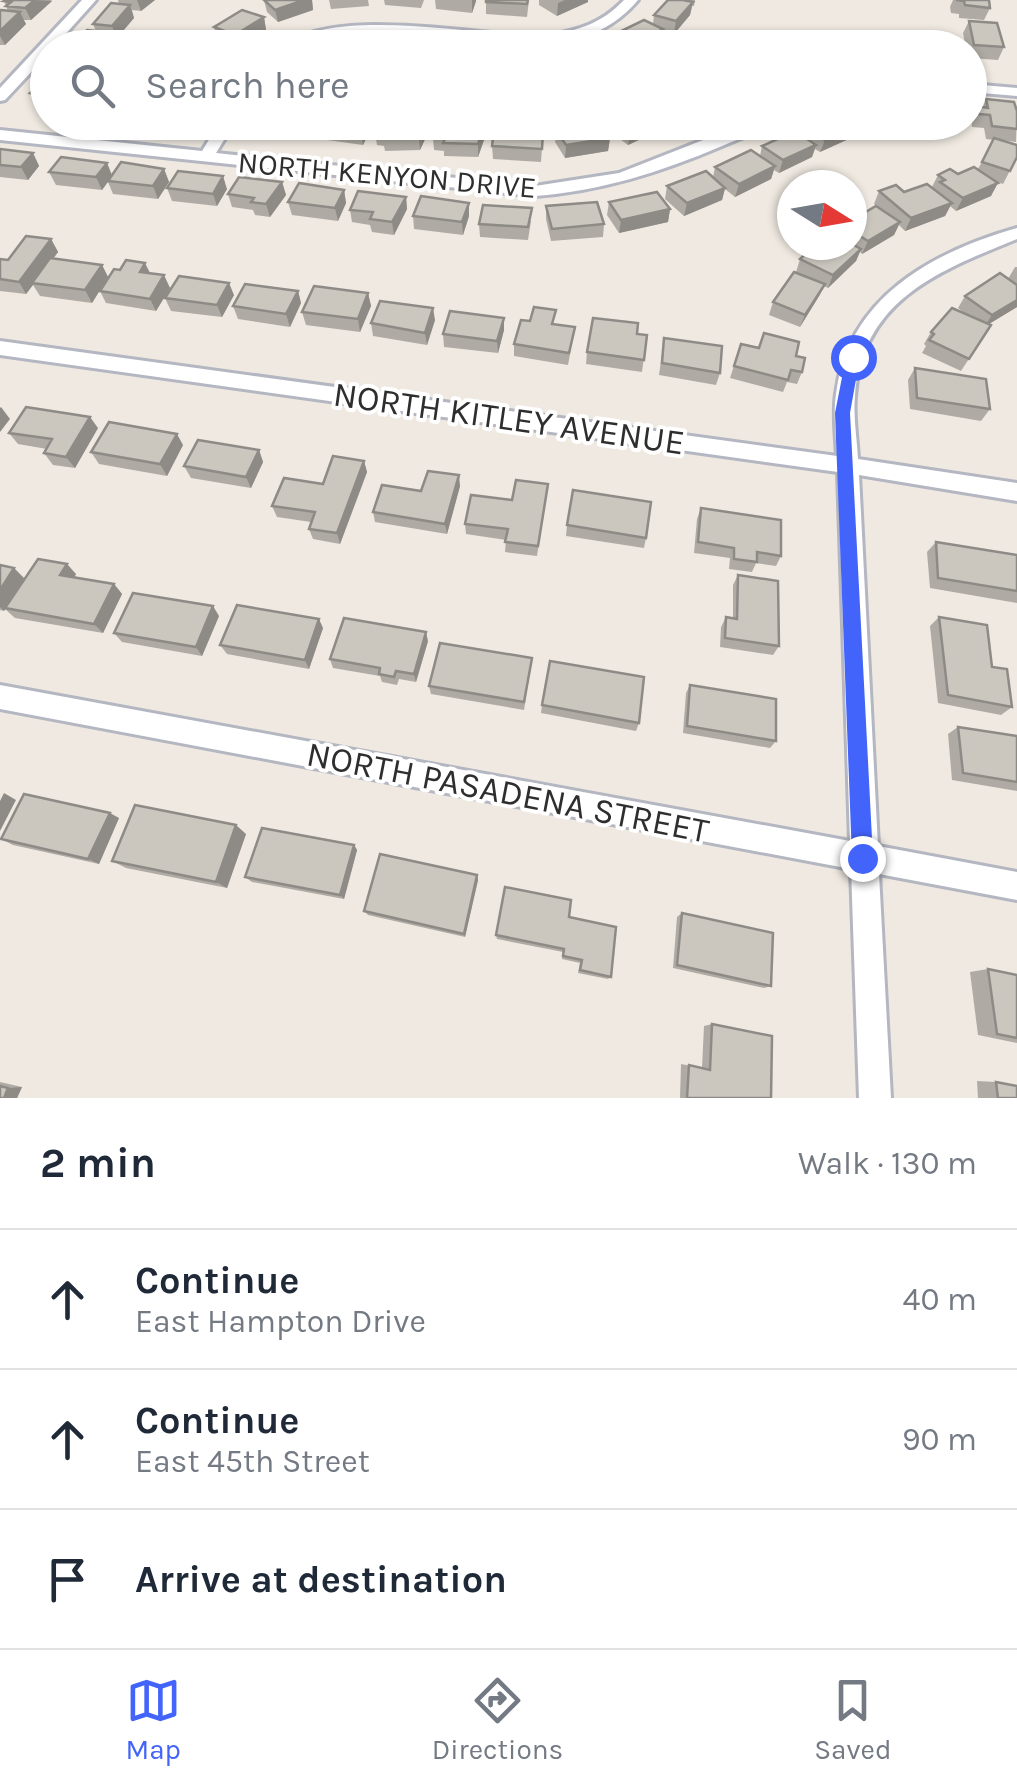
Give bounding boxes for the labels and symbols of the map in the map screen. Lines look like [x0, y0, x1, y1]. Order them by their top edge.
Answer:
street label: NORTH KENYON DRIVE [236, 144, 538, 206]
north arrow [777, 170, 867, 260]
route start [831, 335, 877, 381]
street label: NORTH KITLEY AVENUE [331, 374, 687, 463]
street label: NORTH PASADENA STREET [303, 733, 713, 852]
route end [840, 836, 886, 882]

